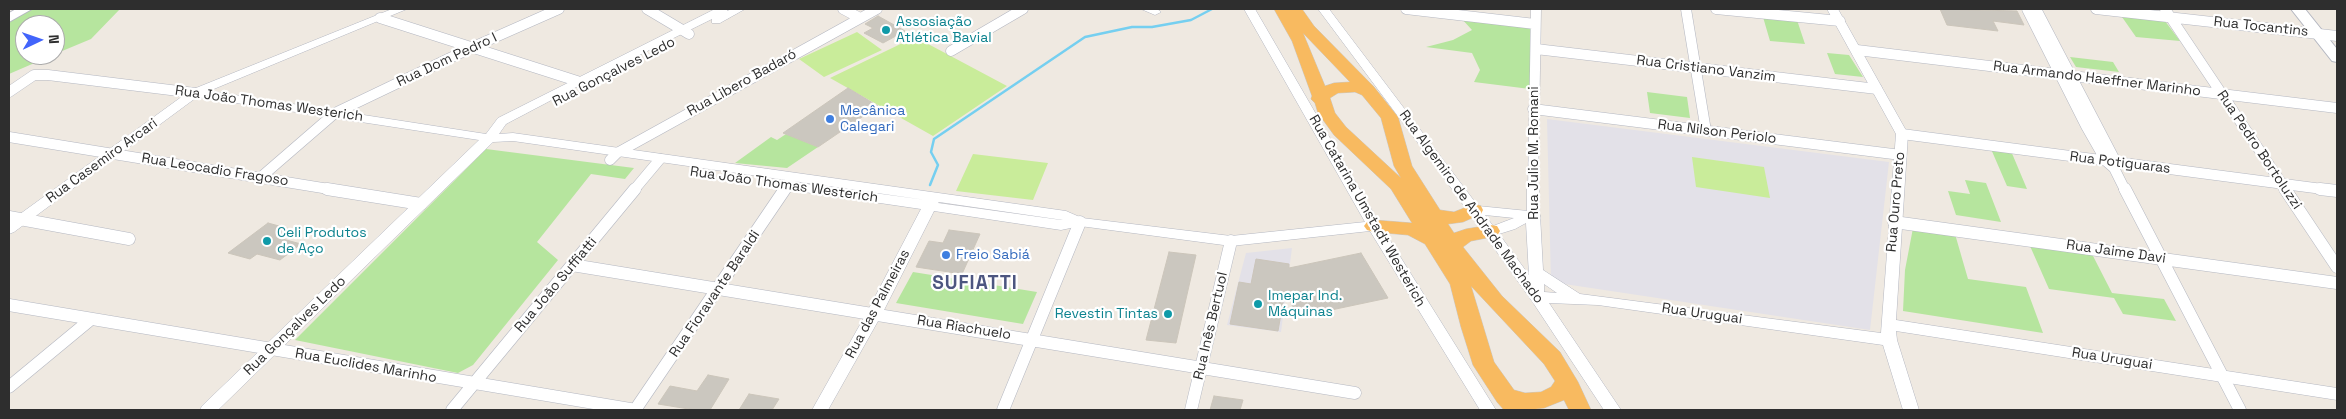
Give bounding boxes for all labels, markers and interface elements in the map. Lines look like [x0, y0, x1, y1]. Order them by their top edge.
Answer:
place label: Assosiação Atlética Bavial [896, 14, 992, 46]
street label: Rua Tocantins [2213, 14, 2309, 40]
north arrow [15, 15, 65, 65]
marker: Assosiação Atlética Bavial [880, 24, 892, 36]
street label: Rua Dom Pedro I [394, 29, 500, 91]
text: N [45, 34, 63, 44]
street label: Rua Gonçalves Ledo [550, 34, 678, 110]
street label: Rua Libero Badaró [684, 46, 800, 120]
street label: Rua Cristiano Vanzim [1635, 52, 1777, 86]
street label: Rua Armando Haeffner Marinho [1992, 58, 2202, 100]
street label: Rua João Thomas Westerich [174, 82, 364, 126]
street label: Rua Julio M. Romani [1526, 86, 1542, 220]
street label: Rua Pedro Bortoluzzi [2213, 87, 2305, 213]
place label: Mecânica Calegari [840, 103, 905, 136]
street label: Rua Algemiro de Andrade Machado [1395, 107, 1547, 307]
street label: Rua Catarina Umstadt Westerich [1305, 112, 1429, 310]
marker: Mecânica Calegari [824, 113, 836, 125]
street label: Rua Casemiro Arcari [43, 115, 161, 207]
street label: Rua Nilson Periolo [1657, 116, 1777, 148]
street label: Rua Potiguaras [2069, 148, 2171, 178]
street label: Rua Leocadio Fragoso [140, 150, 290, 190]
street label: Rua Ouro Preto [1883, 151, 1909, 253]
street label: Rua João Thomas Westerich [689, 163, 879, 207]
place label: Celi Produtos de Aço [277, 225, 367, 258]
street label: Rua Fioravante Baraldi [666, 227, 764, 361]
street label: Rua João Suffiatti [511, 234, 601, 336]
marker: Celi Produtos de Aço [261, 235, 273, 247]
street label: Rua Jaime Davi [2065, 237, 2167, 267]
street label: Rua das Palmeiras [842, 247, 914, 361]
place label: Freio Sabiá [956, 247, 1030, 263]
marker: Freio Sabiá [940, 249, 952, 261]
street label: Rua Inês Bertuol [1190, 270, 1232, 382]
street label: Rua Gonçalves Ledo [240, 273, 350, 379]
district label: SUFIATTI [931, 273, 1019, 295]
place label: Imepar Ind. Máquinas [1268, 288, 1342, 321]
marker: Imepar Ind. Máquinas [1252, 298, 1264, 310]
street label: Rua Uruguai [1661, 300, 1743, 328]
place label: Revestin Tintas [1055, 306, 1158, 322]
marker: Revestin Tintas [1162, 308, 1174, 320]
street label: Rua Riachuelo [916, 312, 1012, 344]
street label: Rua Uruguai [2071, 344, 2153, 374]
street label: Rua Euclides Marinho [294, 345, 438, 387]

